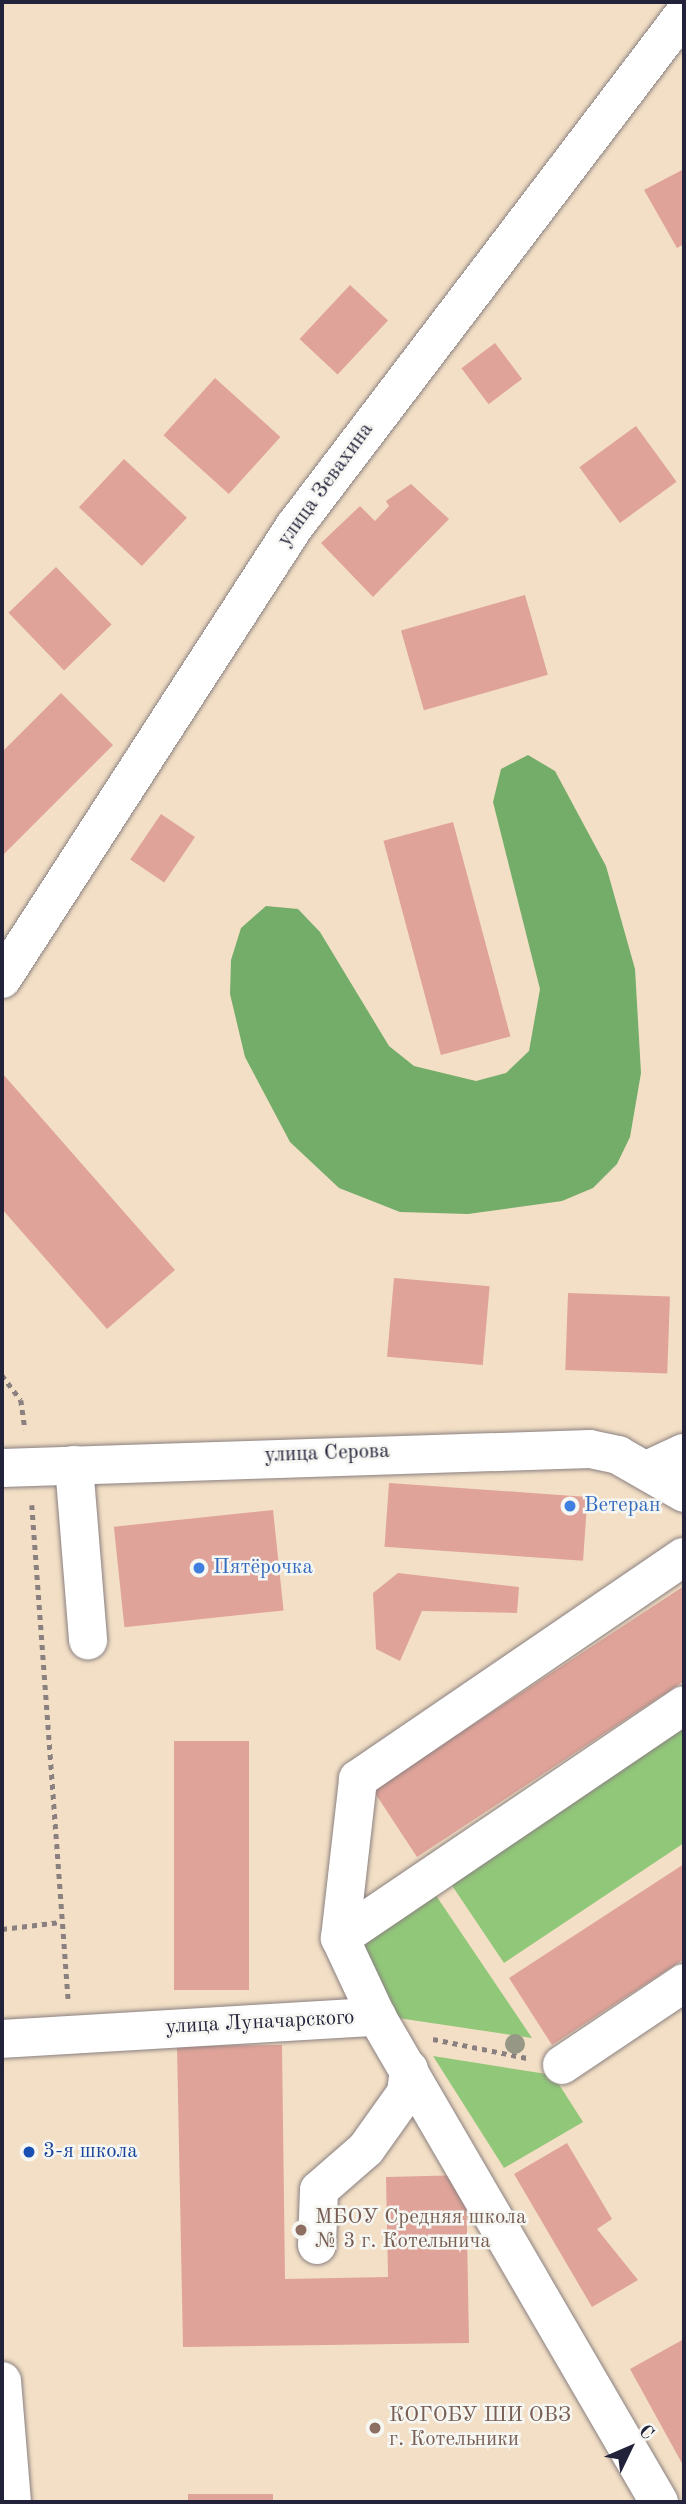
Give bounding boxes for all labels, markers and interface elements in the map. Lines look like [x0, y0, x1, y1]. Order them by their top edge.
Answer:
street label: улица Зевахина [273, 418, 379, 552]
street label: улица Серова [264, 1439, 390, 1469]
place label: Ветеран [584, 1493, 660, 1519]
marker: Ветеран [562, 1498, 578, 1514]
place label: Пятёрочка [213, 1555, 313, 1581]
marker: Пятёрочка [191, 1560, 207, 1576]
street label: улица Луначарского [165, 2005, 355, 2041]
place label: 3-я школа [43, 2139, 138, 2165]
marker: 3-я школа [21, 2144, 37, 2160]
place label: МБОУ Средняя школа № 3 г. Котельнича [315, 2205, 526, 2255]
marker: МБОУ Средняя школа № 3 г. Котельнича [293, 2222, 309, 2238]
place label: КОГОБУ ШИ ОВЗ г. Котельники [389, 2403, 571, 2453]
north arrow [595, 2413, 665, 2483]
marker: КОГОБУ ШИ ОВЗ г. Котельники [367, 2420, 383, 2436]
text: С [634, 2422, 657, 2444]

